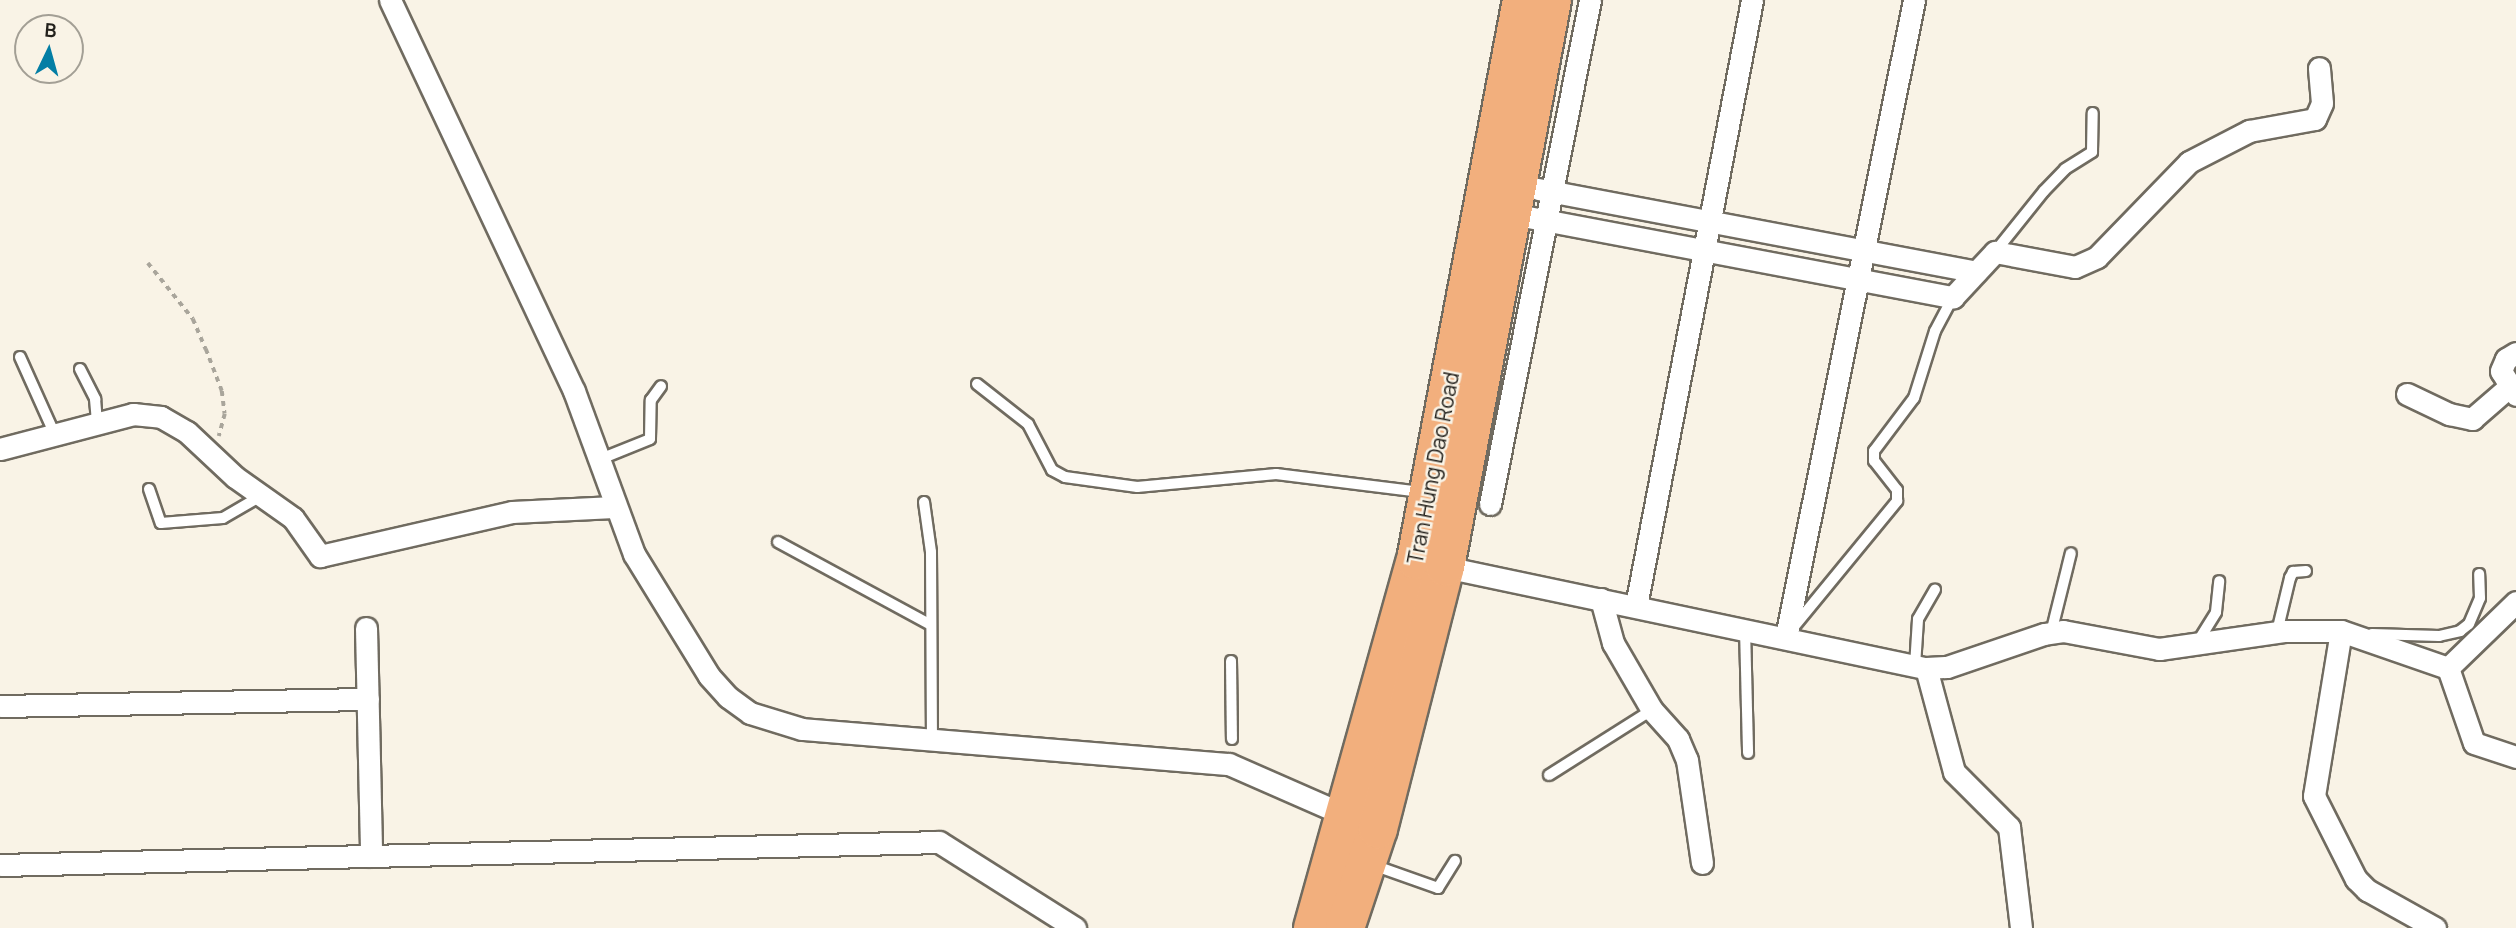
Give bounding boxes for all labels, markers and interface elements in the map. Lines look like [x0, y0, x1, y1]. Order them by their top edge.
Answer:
north arrow [14, 14, 84, 84]
text: B [44, 17, 58, 44]
street label: Tran Hung Dao Road [1402, 370, 1464, 566]

